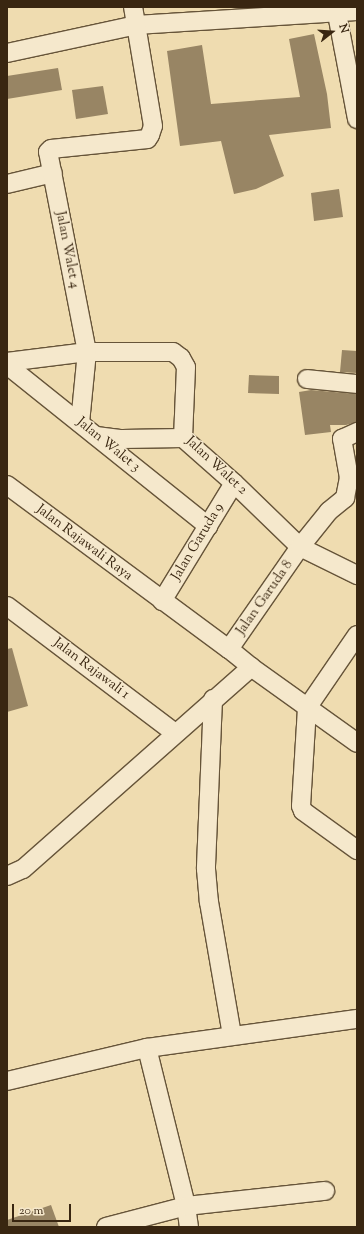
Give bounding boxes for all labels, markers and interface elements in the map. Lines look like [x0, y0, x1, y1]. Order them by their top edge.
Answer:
north arrow [312, 12, 352, 52]
text: N [335, 22, 352, 35]
street label: Jalan Walet 4 [51, 210, 83, 290]
street label: Jalan Walet 3 [73, 414, 143, 476]
street label: Jalan Walet 2 [182, 433, 250, 499]
street label: Jalan Garuda 9 [168, 500, 228, 584]
street label: Jalan Rajawali Raya [33, 501, 135, 585]
street label: Jalan Garuda 8 [233, 557, 297, 639]
street label: Jalan Rajawali 1 [50, 635, 132, 703]
scale bar [14, 1196, 73, 1222]
text: 20 m [19, 1202, 43, 1220]

